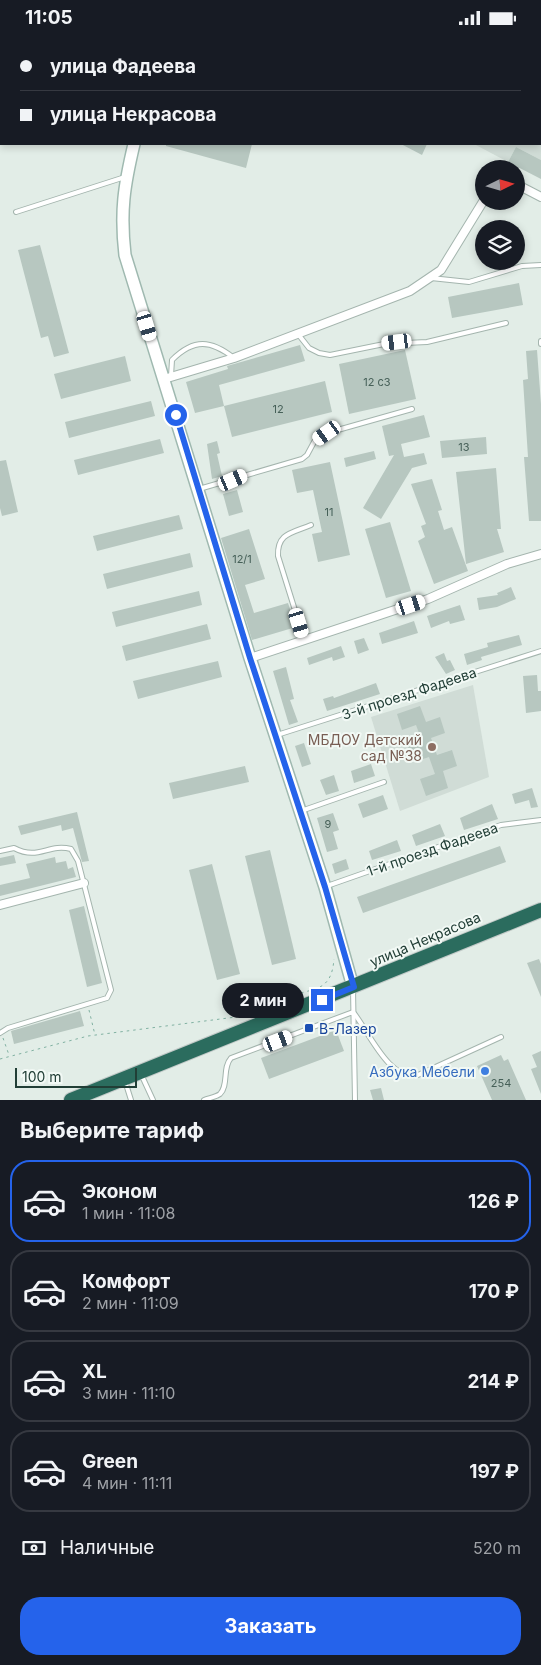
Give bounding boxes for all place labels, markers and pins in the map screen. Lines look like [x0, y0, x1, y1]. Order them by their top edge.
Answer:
place label: МБДОУ Детский сад №38 [308, 731, 422, 764]
marker: МБДОУ Детский сад №38 [426, 741, 438, 753]
place label: В-Лазер [319, 1020, 377, 1037]
marker: В-Лазер [303, 1022, 315, 1034]
place label: Азбука Мебели [369, 1063, 475, 1080]
marker: Азбука Мебели [479, 1065, 491, 1077]

